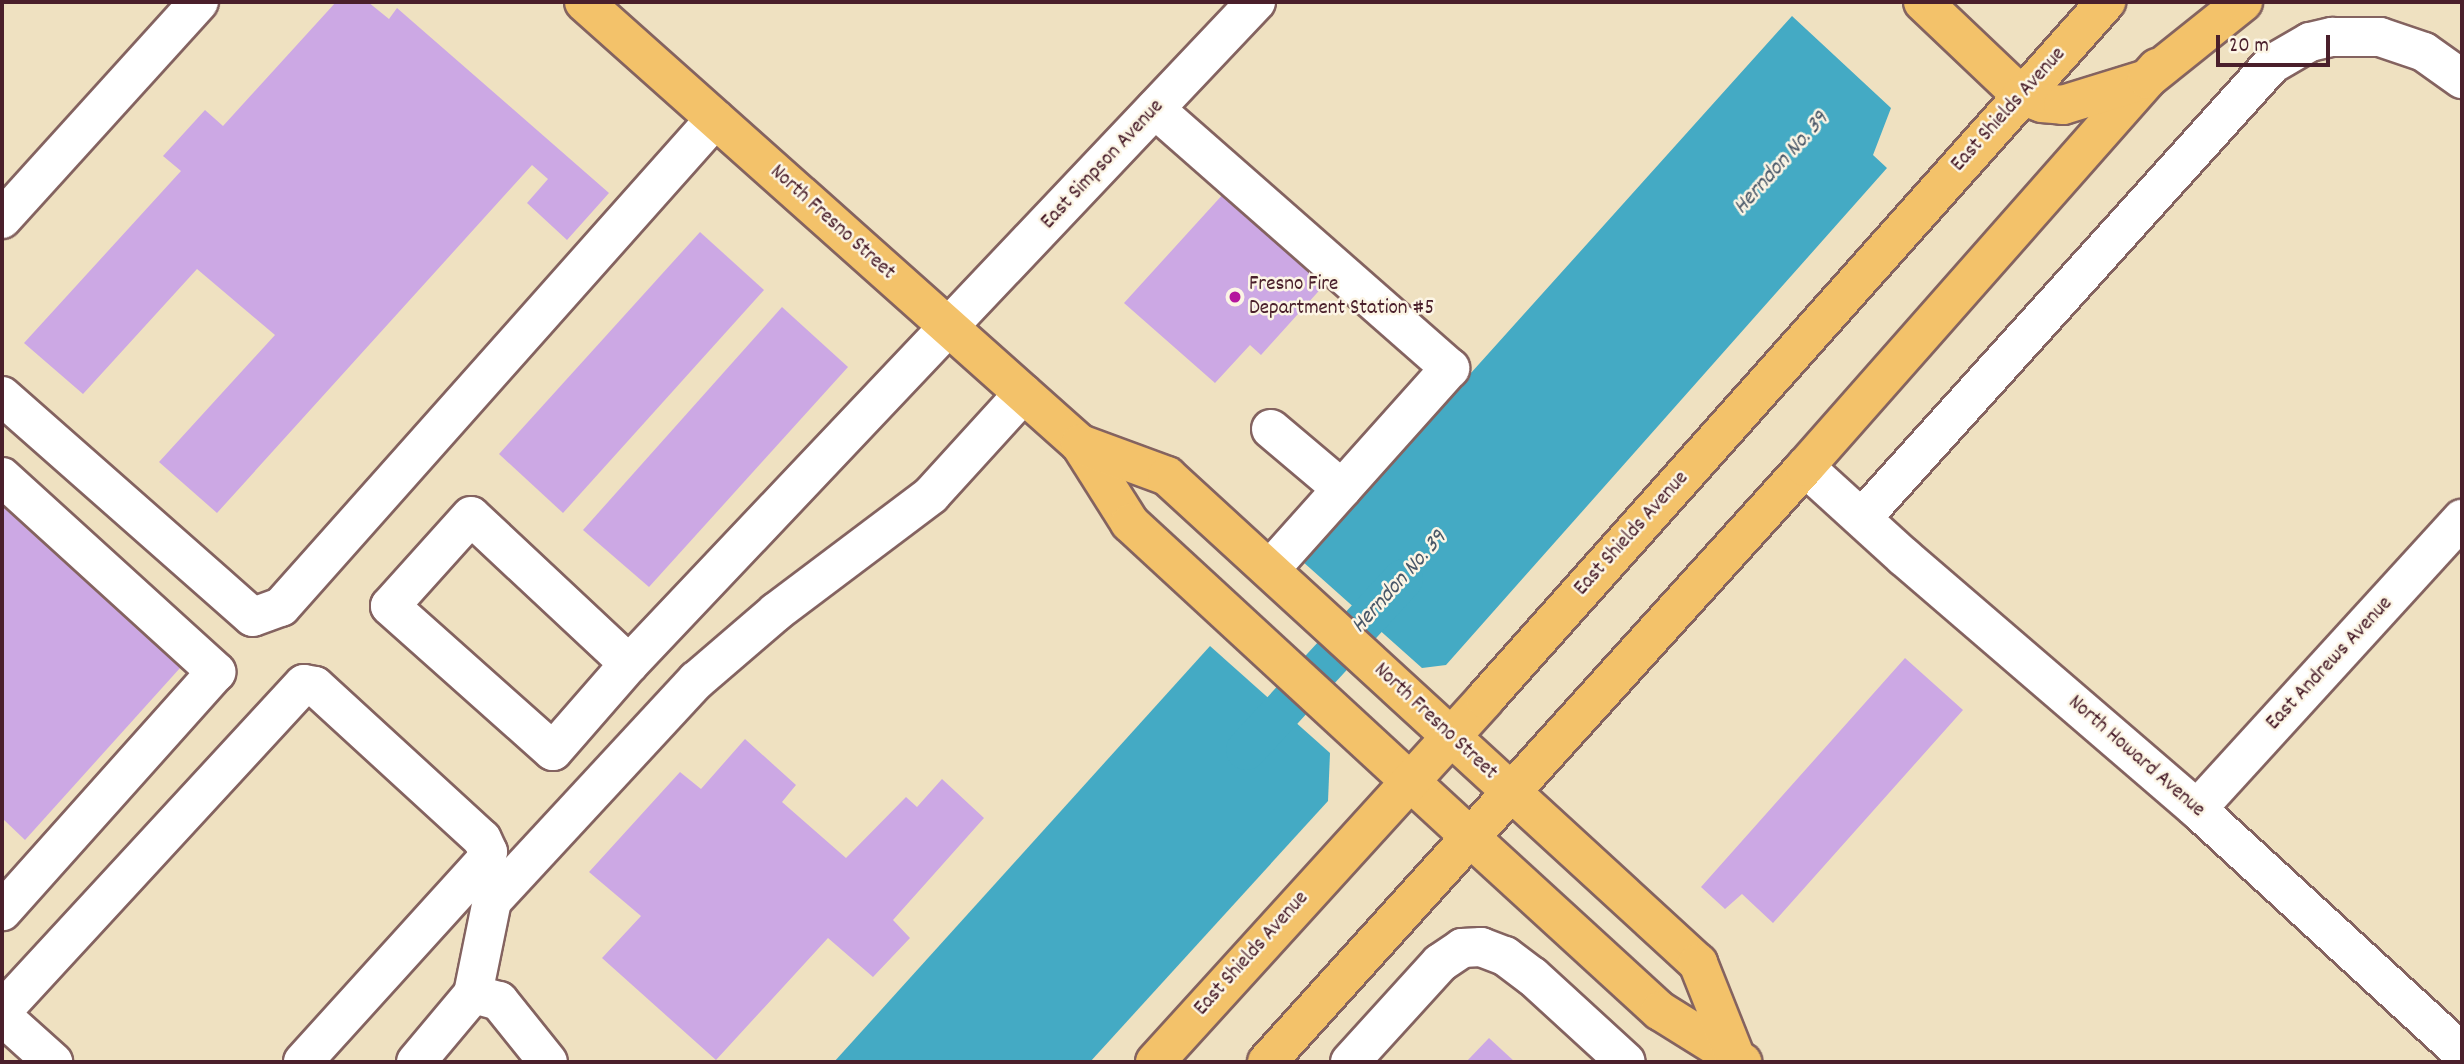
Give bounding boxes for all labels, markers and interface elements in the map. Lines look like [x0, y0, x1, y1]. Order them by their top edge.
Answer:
scale bar [2219, 21, 2333, 65]
text: 20 m [2229, 32, 2269, 62]
street label: East Shields Avenue [1947, 43, 2071, 177]
street label: East Simpson Avenue [1036, 95, 1170, 235]
water label: Herndon No. 39 [1728, 107, 1836, 221]
street label: North Fresno Street [764, 160, 900, 286]
place label: Fresno Fire Department Station #5 [1249, 272, 1434, 322]
marker: Fresno Fire Department Station #5 [1227, 289, 1243, 305]
street label: East Shields Avenue [1570, 467, 1694, 601]
water label: Herndon No. 39 [1346, 526, 1454, 640]
street label: East Andrews Avenue [2262, 592, 2398, 736]
street label: North Fresno Street [1368, 658, 1502, 786]
street label: North Howard Avenue [2062, 691, 2210, 823]
street label: East Shields Avenue [1190, 887, 1314, 1021]

